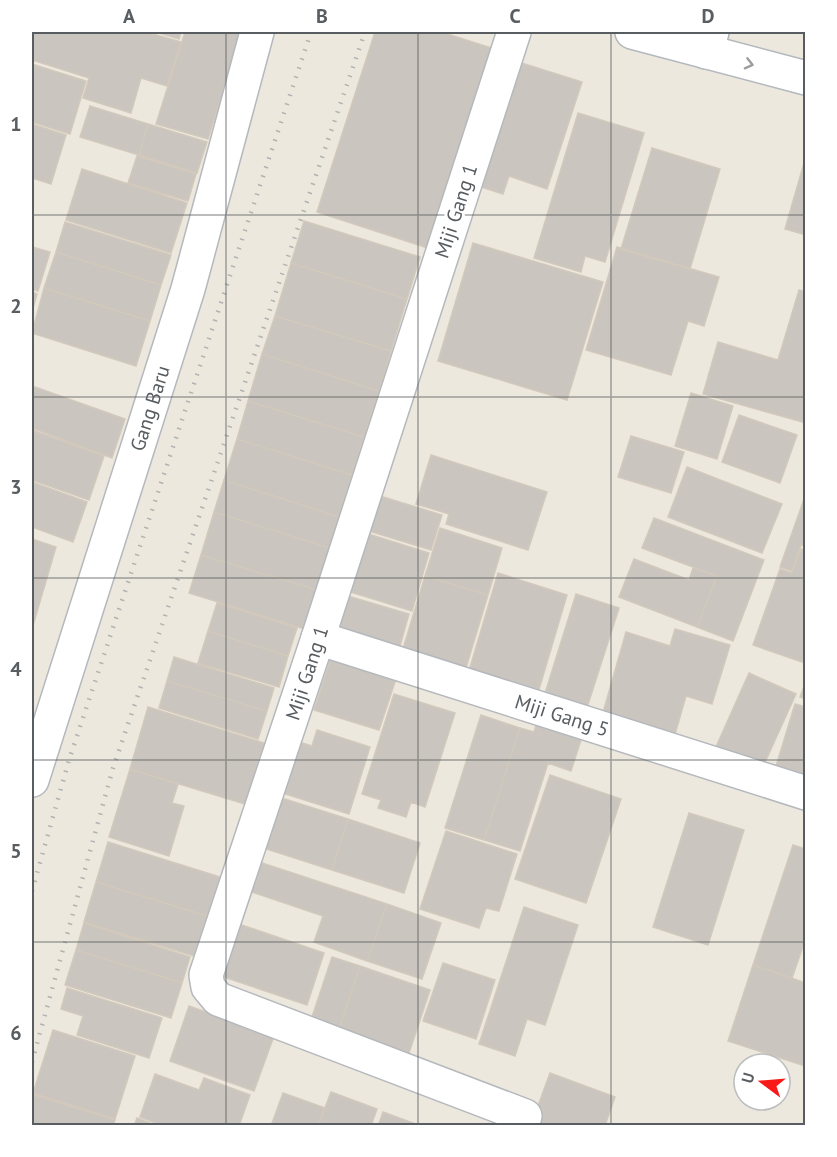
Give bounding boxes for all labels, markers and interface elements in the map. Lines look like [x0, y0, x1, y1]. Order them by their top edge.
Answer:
text: A [123, 3, 136, 29]
text: B [316, 3, 328, 29]
text: C [509, 3, 521, 29]
text: D [702, 3, 715, 29]
one-way arrow [744, 56, 754, 69]
text: 1 [10, 111, 22, 137]
street label: Miji Gang 1 [429, 161, 483, 261]
text: 2 [10, 293, 22, 319]
street label: Gang Baru [124, 362, 176, 454]
text: 3 [10, 474, 22, 500]
street label: Miji Gang 1 [280, 623, 334, 723]
text: 4 [10, 656, 22, 682]
street label: Miji Gang 5 [512, 688, 612, 743]
text: 5 [10, 838, 22, 864]
text: 6 [10, 1020, 22, 1046]
north arrow [732, 1052, 792, 1112]
text: U [737, 1070, 759, 1085]

